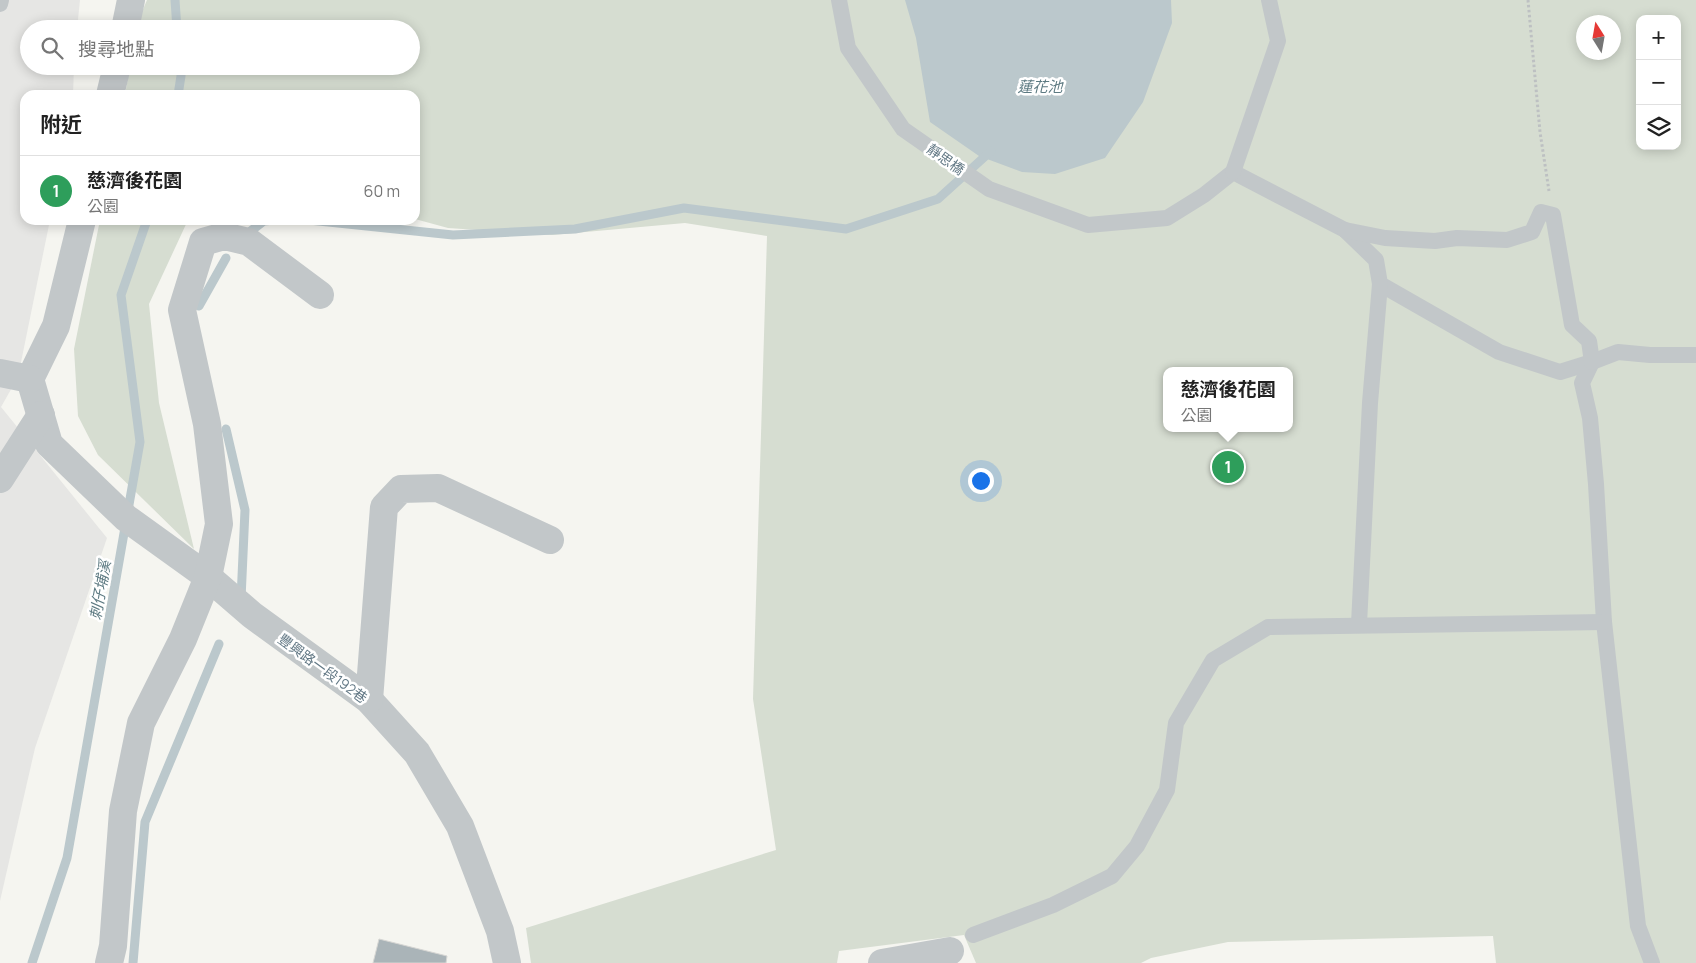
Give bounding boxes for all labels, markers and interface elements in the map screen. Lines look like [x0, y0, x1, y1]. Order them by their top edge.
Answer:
north arrow [1576, 15, 1621, 60]
map controls [1636, 15, 1681, 150]
button: + [1636, 15, 1681, 60]
search box [20, 20, 420, 75]
icon: search [38, 34, 66, 62]
text: 搜尋地點 [78, 36, 154, 62]
button: − [1636, 60, 1681, 105]
water label: 蓮花池 [1017, 76, 1064, 97]
button: layers [1636, 105, 1681, 150]
text: 附近 [40, 110, 82, 138]
street label: 靜思橋 [923, 139, 969, 179]
text: 慈濟後花園 [87, 167, 182, 193]
text: 1 [52, 180, 60, 202]
text: 60 m [364, 180, 400, 202]
text: 公園 [87, 195, 119, 217]
popup [1163, 367, 1293, 432]
text: 慈濟後花園 [1180, 376, 1276, 402]
text: 公園 [1180, 404, 1213, 426]
pin: 1 [1212, 448, 1244, 486]
your location [968, 468, 994, 494]
water label: 刺仔埔溪 [84, 557, 116, 621]
street label: 豐興路一段192巷 [274, 629, 372, 707]

